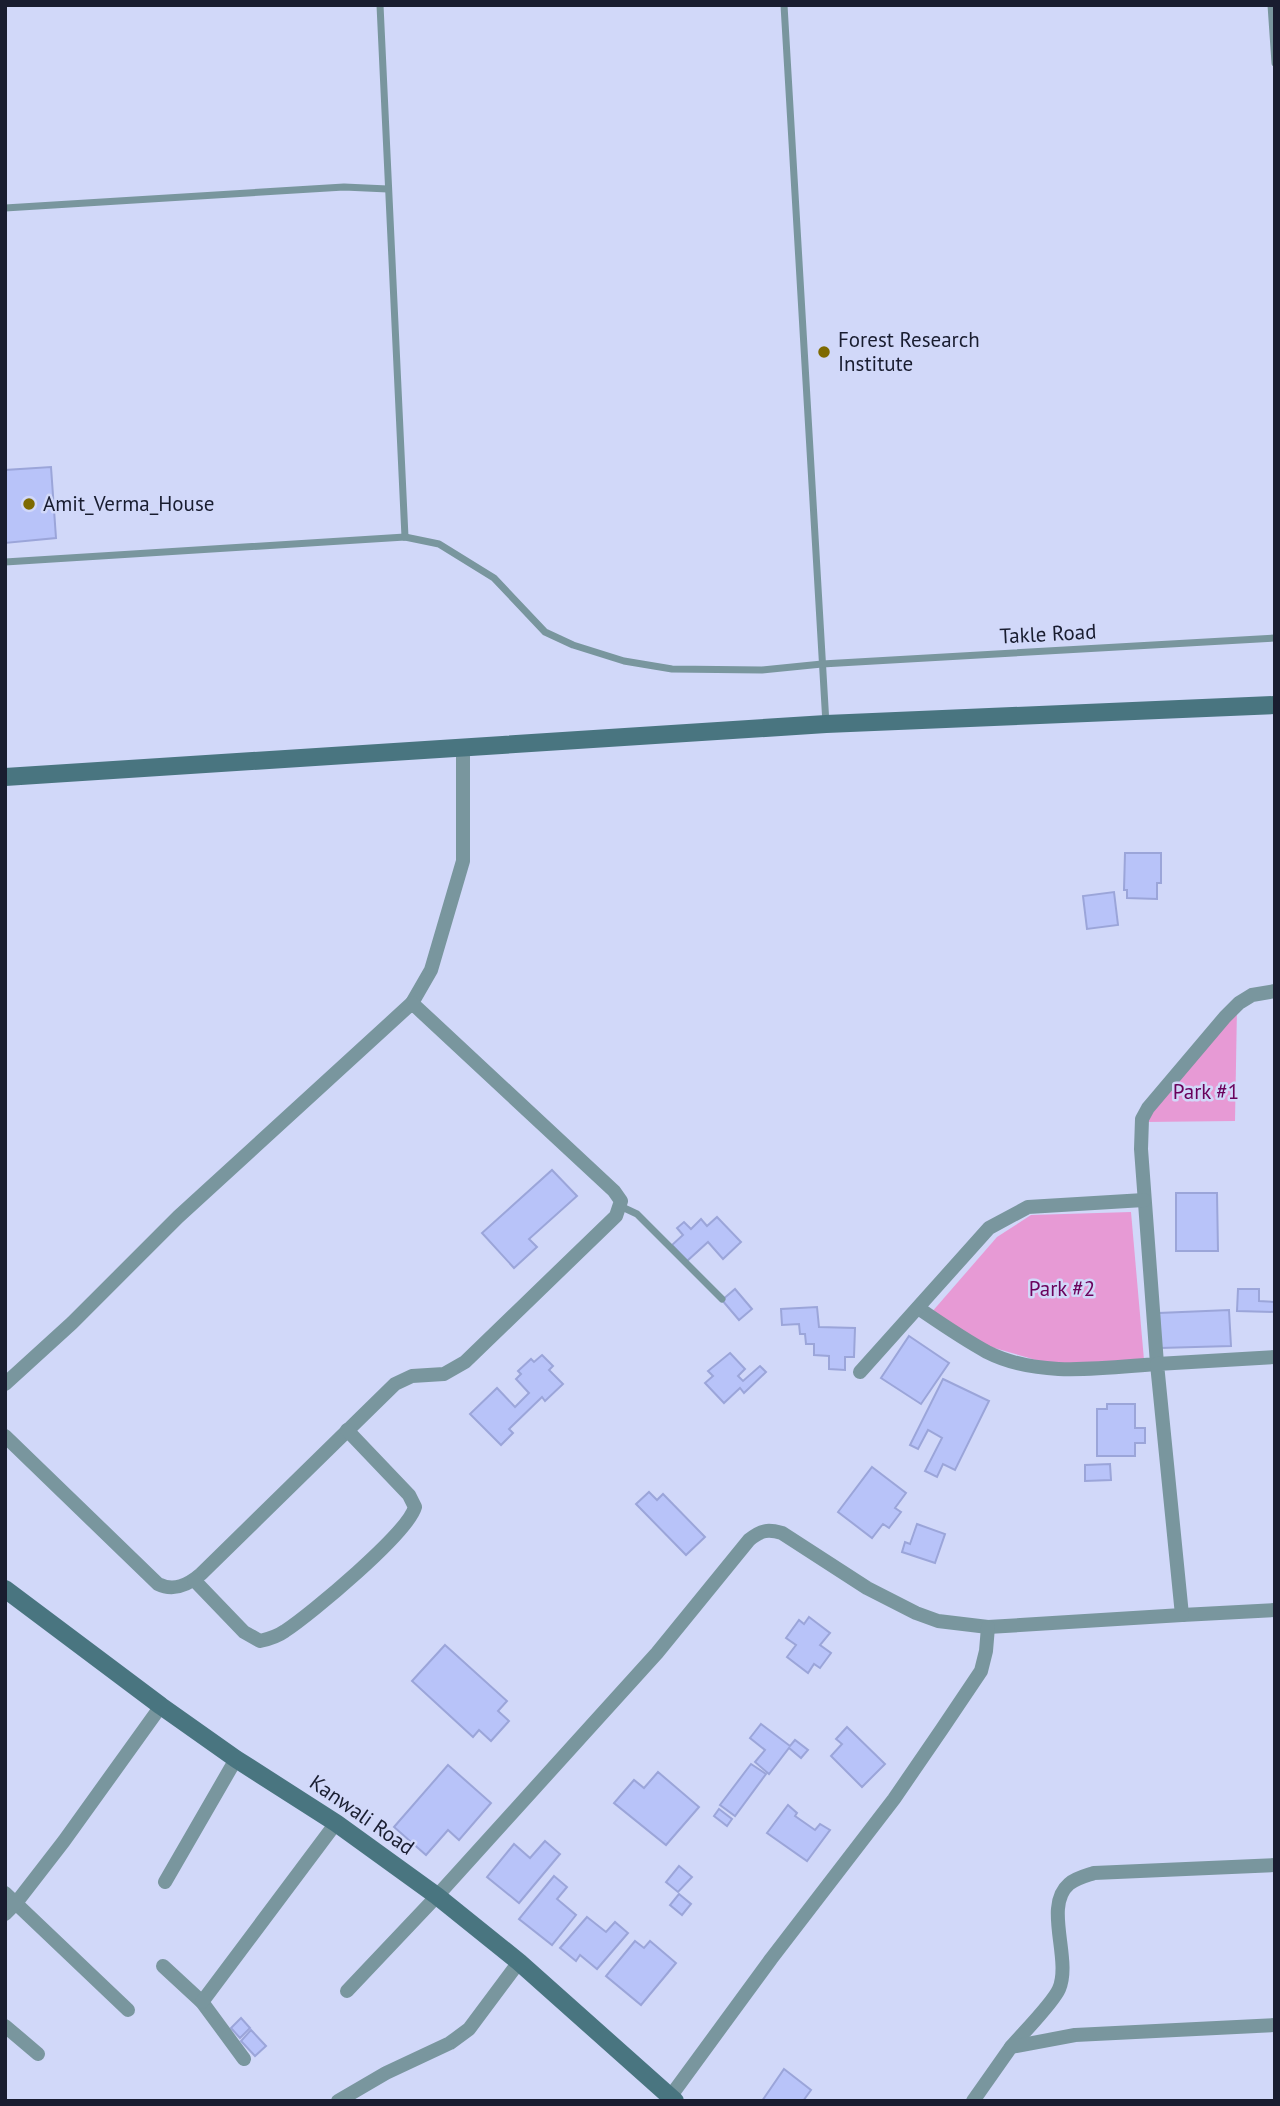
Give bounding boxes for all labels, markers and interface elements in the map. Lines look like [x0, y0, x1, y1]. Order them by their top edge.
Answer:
place label: Forest Research Institute [838, 326, 980, 377]
marker: Forest Research Institute [816, 344, 832, 360]
place label: Amit_Verma_House [43, 490, 214, 517]
marker: Amit_Verma_House [21, 496, 37, 512]
street label: Takle Road [999, 617, 1097, 650]
park label: Park #1 [1173, 1078, 1239, 1105]
park label: Park #2 [1029, 1275, 1095, 1302]
street label: Kanwali Road [305, 1769, 420, 1861]

